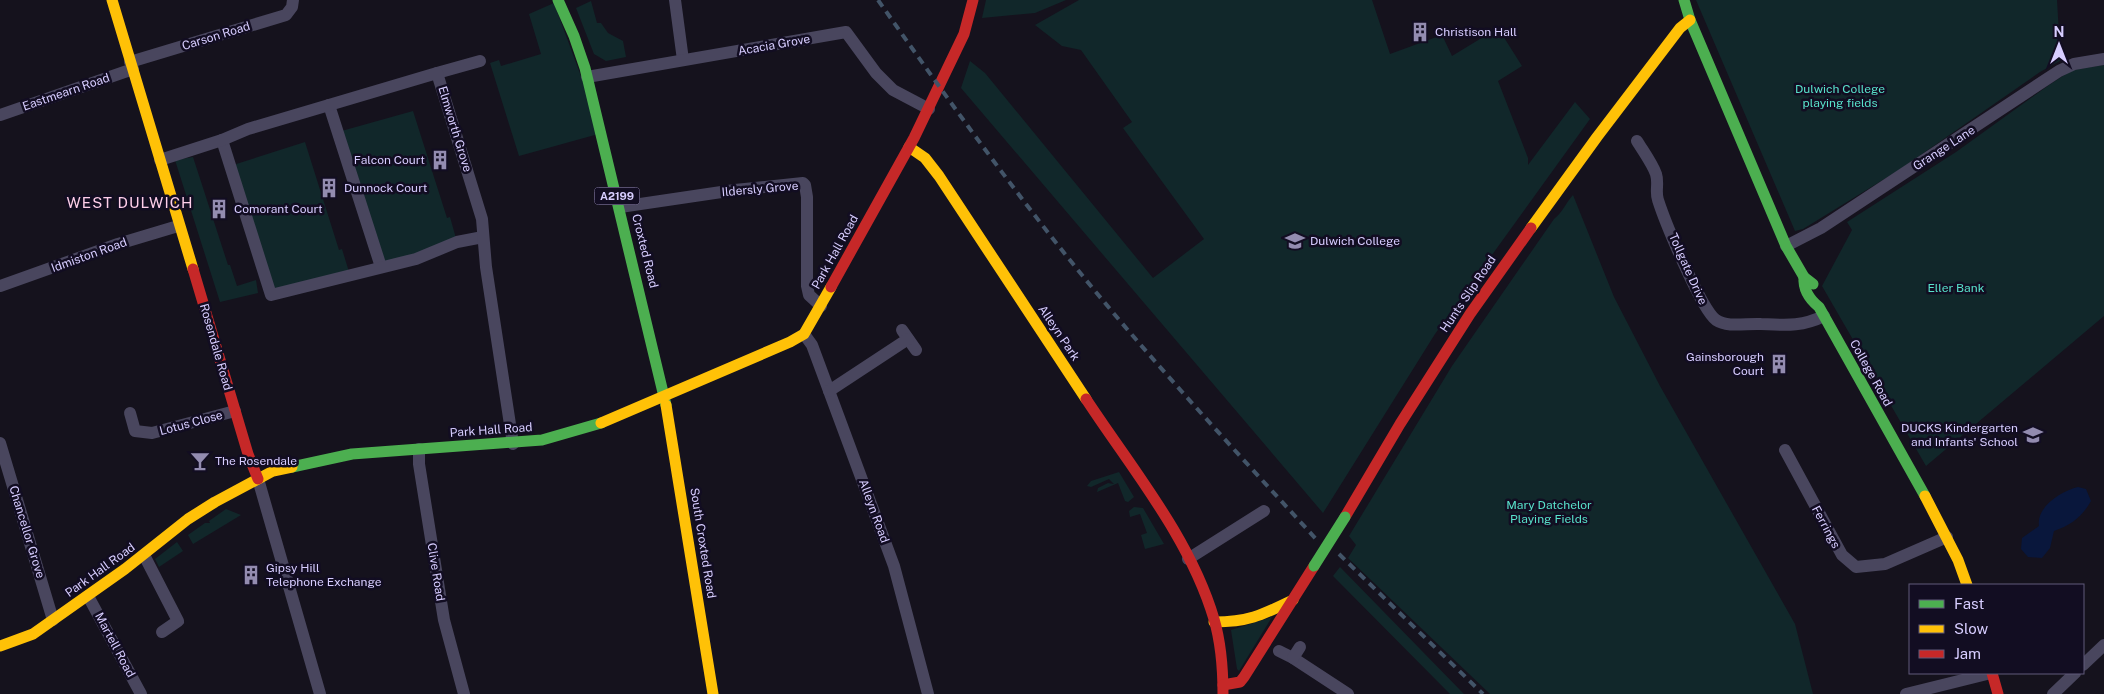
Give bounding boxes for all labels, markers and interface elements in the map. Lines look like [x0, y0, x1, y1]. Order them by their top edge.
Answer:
street label: Carson Road [180, 19, 252, 53]
north arrow [2034, 20, 2084, 70]
building icon: Christison Hall [1409, 21, 1431, 43]
text: N [2054, 24, 2064, 40]
place label: Christison Hall [1435, 25, 1517, 39]
street label: Acacia Grove [737, 32, 811, 58]
street label: Eastmearn Road [21, 71, 111, 113]
park label: Dulwich College playing fields [1795, 82, 1885, 110]
street label: Elmworth Grove [435, 84, 475, 174]
street label: Grange Lane [1910, 123, 1978, 173]
building icon: Falcon Court [429, 149, 451, 171]
place label: Falcon Court [354, 153, 425, 167]
building icon: Dunnock Court [318, 177, 340, 199]
street label: Ildersly Grove [721, 179, 799, 199]
place label: Dunnock Court [344, 181, 428, 195]
road number: A2199 [594, 188, 640, 205]
district label: WEST DULWICH [67, 194, 193, 211]
building icon: Comorant Court [208, 198, 230, 220]
place label: Comorant Court [234, 202, 323, 216]
street label: Park Hall Road [809, 212, 861, 292]
street label: Croxted Road [629, 213, 661, 289]
school or university icon: Dulwich College [1284, 230, 1306, 252]
street label: Tollgate Drive [1666, 231, 1710, 307]
place label: Dulwich College [1310, 234, 1400, 248]
street label: Idmiston Road [49, 235, 129, 275]
street label: Hunts Slip Road [1437, 253, 1499, 335]
park label: Eller Bank [1928, 281, 1985, 295]
street label: Rosendale Road [197, 302, 235, 392]
street label: Alleyn Park [1035, 303, 1083, 364]
street label: College Road [1847, 337, 1895, 409]
place label: Gainsborough Court [1686, 350, 1764, 378]
building icon: Gainsborough Court [1768, 353, 1790, 375]
street label: Lotus Close [158, 408, 224, 438]
street label: Park Hall Road [449, 420, 533, 440]
place label: DUCKS Kindergarten and Infants' School [1901, 421, 2018, 449]
school or university icon: DUCKS Kindergarten and Infants' School [2022, 424, 2044, 446]
bar icon: The Rosendale [189, 450, 211, 472]
place label: The Rosendale [215, 454, 297, 468]
street label: Alleyn Road [856, 477, 892, 545]
street label: Chancellor Grove [6, 484, 48, 580]
street label: South Croxted Road [687, 487, 719, 599]
park label: Mary Datchelor Playing Fields [1506, 498, 1592, 526]
street label: Ferrings [1809, 503, 1843, 551]
street label: Park Hall Road [62, 540, 138, 600]
street label: Clive Road [424, 542, 448, 602]
place label: Gipsy Hill Telephone Exchange [266, 561, 382, 589]
building icon: Gipsy Hill Telephone Exchange [240, 564, 262, 586]
legend [1909, 584, 2084, 674]
text: Fast [1954, 595, 1984, 612]
street label: Martell Road [92, 610, 138, 680]
text: Slow [1954, 620, 1989, 637]
text: Jam [1954, 645, 1981, 662]

